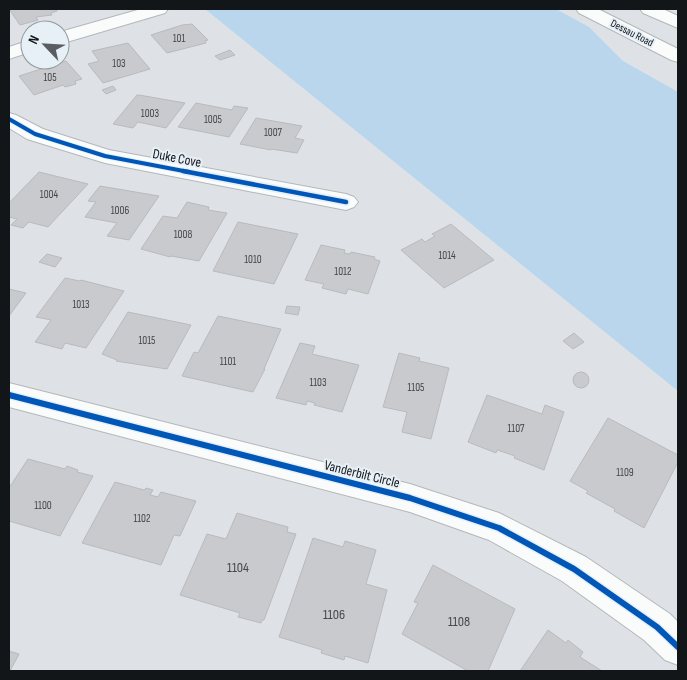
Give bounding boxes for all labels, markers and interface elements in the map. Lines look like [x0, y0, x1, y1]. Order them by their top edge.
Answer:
street label: Dessau Road [608, 17, 656, 50]
north arrow [20, 20, 70, 70]
house number: 101 [173, 32, 185, 45]
text: N [24, 33, 43, 47]
house number: 103 [112, 57, 126, 70]
house number: 105 [43, 71, 57, 84]
house number: 1003 [141, 107, 160, 120]
house number: 1005 [204, 113, 222, 126]
house number: 1007 [264, 126, 283, 139]
street label: Duke Cove [151, 145, 203, 171]
house number: 1004 [40, 188, 59, 201]
house number: 1006 [111, 204, 129, 217]
house number: 1008 [174, 228, 192, 241]
house number: 1014 [438, 249, 456, 262]
house number: 1010 [244, 253, 262, 266]
house number: 1012 [334, 265, 352, 278]
house number: 1013 [72, 298, 90, 311]
house number: 1015 [138, 334, 156, 347]
house number: 1101 [220, 355, 236, 368]
house number: 1103 [309, 376, 327, 389]
house number: 1105 [407, 381, 425, 394]
house number: 1107 [508, 422, 525, 435]
street label: Vanderbilt Circle [322, 456, 402, 492]
house number: 1109 [616, 466, 634, 479]
house number: 1100 [34, 499, 52, 512]
house number: 1102 [133, 512, 151, 525]
house number: 1104 [227, 559, 249, 576]
house number: 1106 [323, 606, 345, 623]
house number: 1108 [448, 613, 470, 630]

